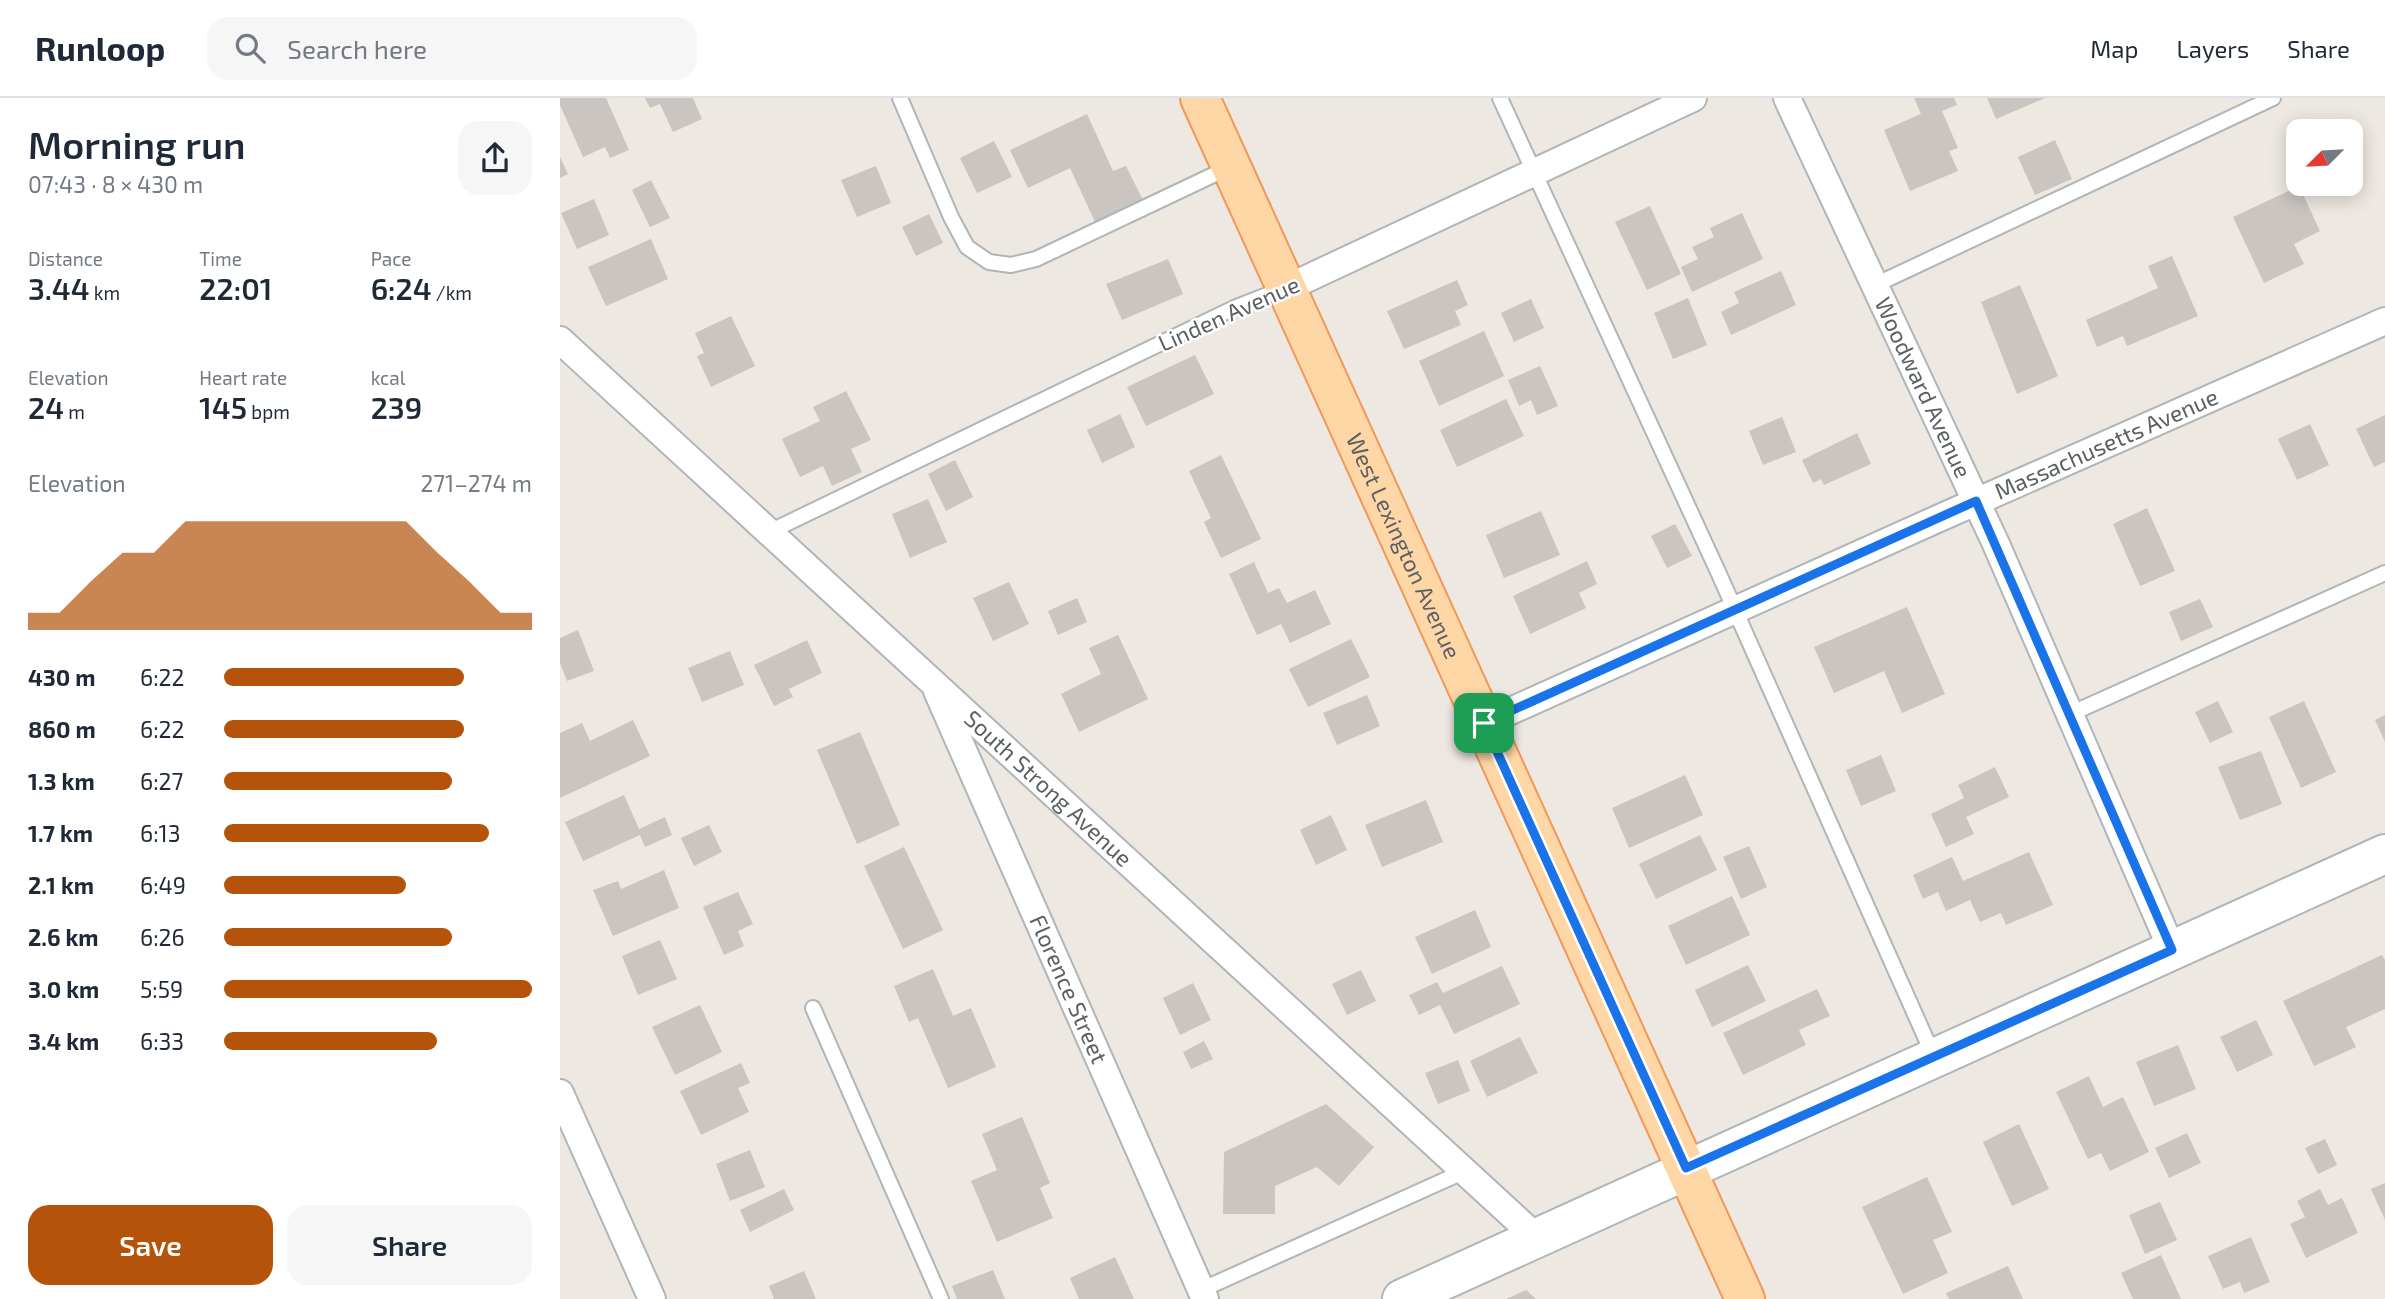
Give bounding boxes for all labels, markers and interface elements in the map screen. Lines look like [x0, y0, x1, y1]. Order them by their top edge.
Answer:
search box [207, 17, 697, 80]
text: Runloop [35, 28, 165, 68]
icon: search [231, 29, 269, 67]
text: Search here [287, 33, 427, 64]
text: Map [2090, 34, 2138, 63]
text: Layers [2176, 34, 2249, 63]
text: Share [2287, 34, 2350, 63]
north arrow [2286, 119, 2362, 196]
map controls [2286, 119, 2363, 196]
text: Morning run [28, 121, 246, 167]
button: share [458, 121, 532, 195]
text: 07:43 · 8 × 430 m [28, 170, 203, 198]
text: Distance [28, 247, 103, 270]
text: Time [199, 247, 242, 270]
text: Pace [371, 247, 412, 270]
street label: Linden Avenue [1154, 269, 1303, 357]
text: 3.44 [28, 270, 90, 306]
text: 22:01 [199, 270, 272, 306]
text: 6:24 [371, 270, 432, 306]
text: km [90, 281, 120, 304]
text: /km [432, 281, 472, 304]
street label: Woodward Avenue [1869, 293, 1978, 482]
text: Elevation [28, 366, 109, 389]
text: Heart rate [199, 366, 287, 389]
text: kcal [371, 366, 405, 389]
street label: Massachusetts Avenue [1990, 382, 2222, 505]
text: 24 [28, 389, 64, 425]
text: 145 [199, 389, 247, 425]
text: 239 [371, 389, 422, 425]
text: m [64, 400, 85, 423]
text: bpm [247, 400, 290, 423]
street label: West Lexington Avenue [1341, 428, 1467, 663]
text: Elevation [28, 469, 126, 497]
text: 271–274 m [420, 469, 532, 497]
text: 430 m [28, 663, 95, 691]
text: 6:22 [140, 663, 184, 691]
pin [1454, 693, 1514, 753]
street label: South Strong Avenue [959, 704, 1138, 872]
icon: arrive [1465, 704, 1503, 742]
text: 860 m [28, 715, 96, 743]
text: 6:22 [140, 715, 184, 743]
text: 1.3 km [28, 767, 95, 795]
text: 6:27 [140, 767, 183, 795]
text: 1.7 km [28, 819, 93, 847]
text: 6:13 [140, 819, 181, 847]
text: 2.1 km [28, 871, 94, 899]
text: 6:49 [140, 871, 186, 899]
street label: Florence Street [1024, 910, 1114, 1068]
text: 2.6 km [28, 923, 99, 951]
text: 6:26 [140, 923, 185, 951]
text: 3.0 km [28, 975, 99, 1003]
text: 5:59 [140, 975, 183, 1003]
text: 3.4 km [28, 1027, 99, 1055]
text: 6:33 [140, 1027, 184, 1055]
button: Save [28, 1205, 273, 1285]
button: Share [287, 1205, 532, 1285]

